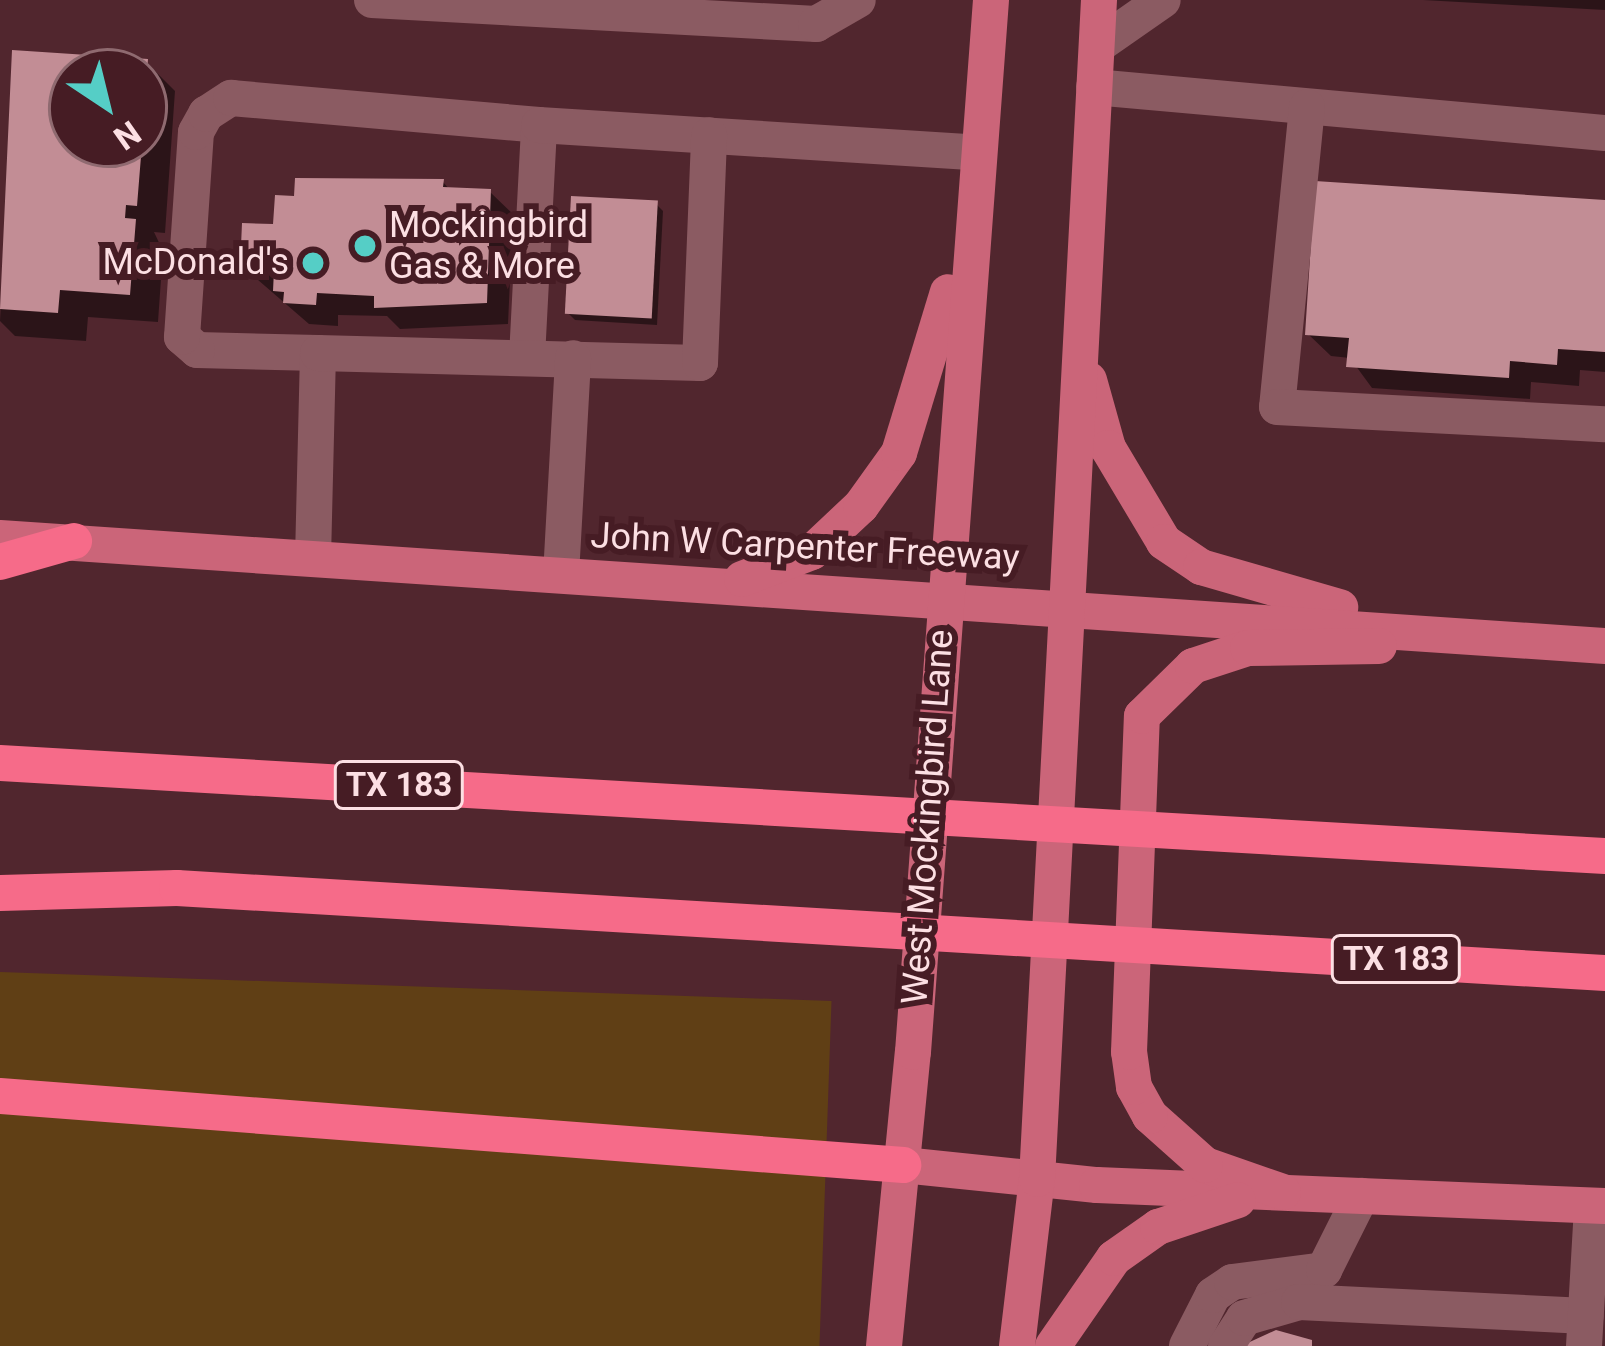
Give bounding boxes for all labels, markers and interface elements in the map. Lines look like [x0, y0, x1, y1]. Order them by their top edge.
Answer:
north arrow [48, 48, 168, 168]
text: N [106, 113, 148, 158]
place label: Mockingbird Gas & More [389, 203, 588, 288]
marker: Mockingbird Gas & More [352, 233, 378, 259]
place label: McDonald's [103, 241, 289, 285]
marker: McDonald's [300, 250, 326, 276]
street label: John W Carpenter Freeway [590, 514, 1020, 580]
street label: West Mockingbird Lane [893, 628, 963, 1006]
road number: TX 183 [333, 758, 465, 812]
road number: TX 183 [1330, 932, 1462, 986]

